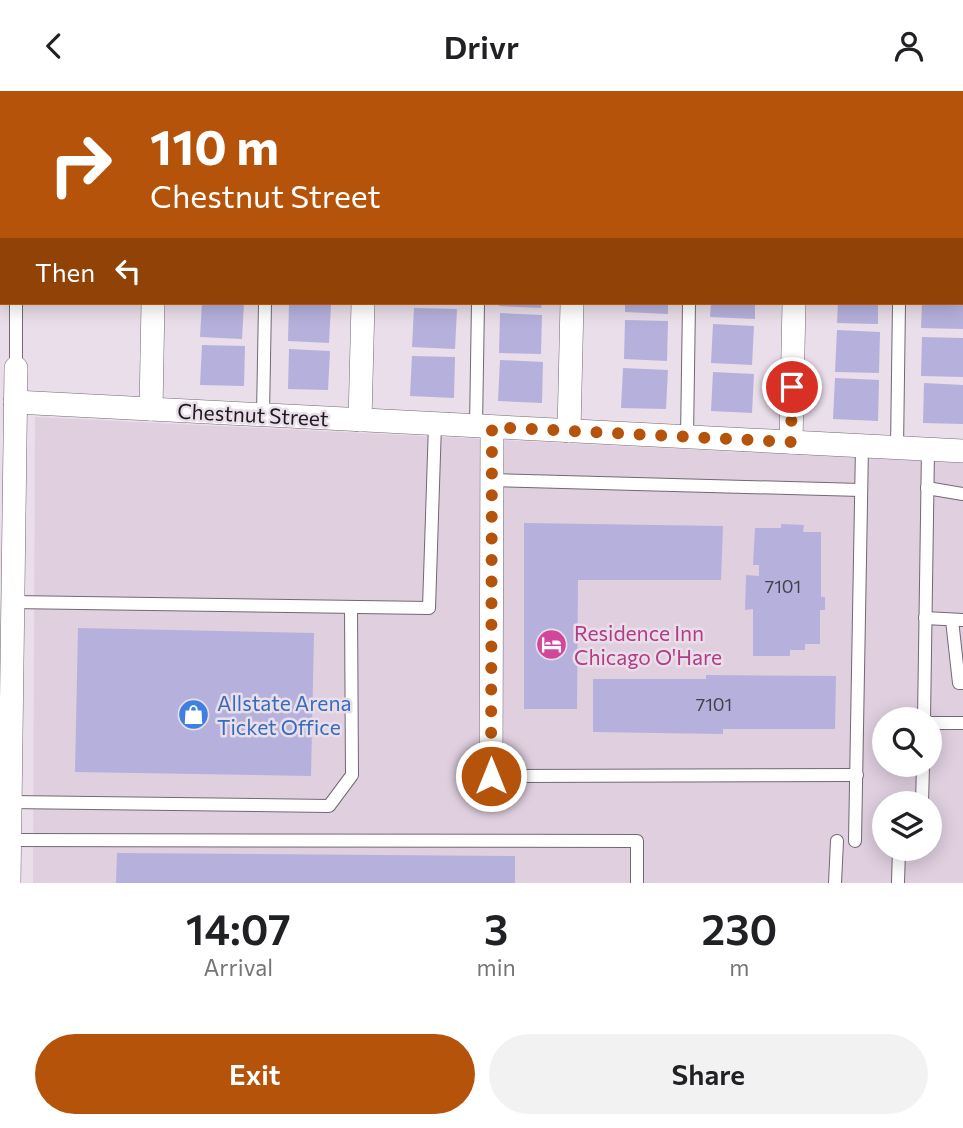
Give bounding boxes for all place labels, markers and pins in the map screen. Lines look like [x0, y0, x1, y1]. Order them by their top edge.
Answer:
pin [762, 357, 822, 417]
place label: Residence Inn Chicago O'Hare [574, 620, 722, 669]
hotel icon: Residence Inn Chicago O'Hare [534, 627, 568, 661]
place label: Allstate Arena Ticket Office [217, 690, 351, 739]
shop icon: Allstate Arena Ticket Office [177, 697, 211, 731]

